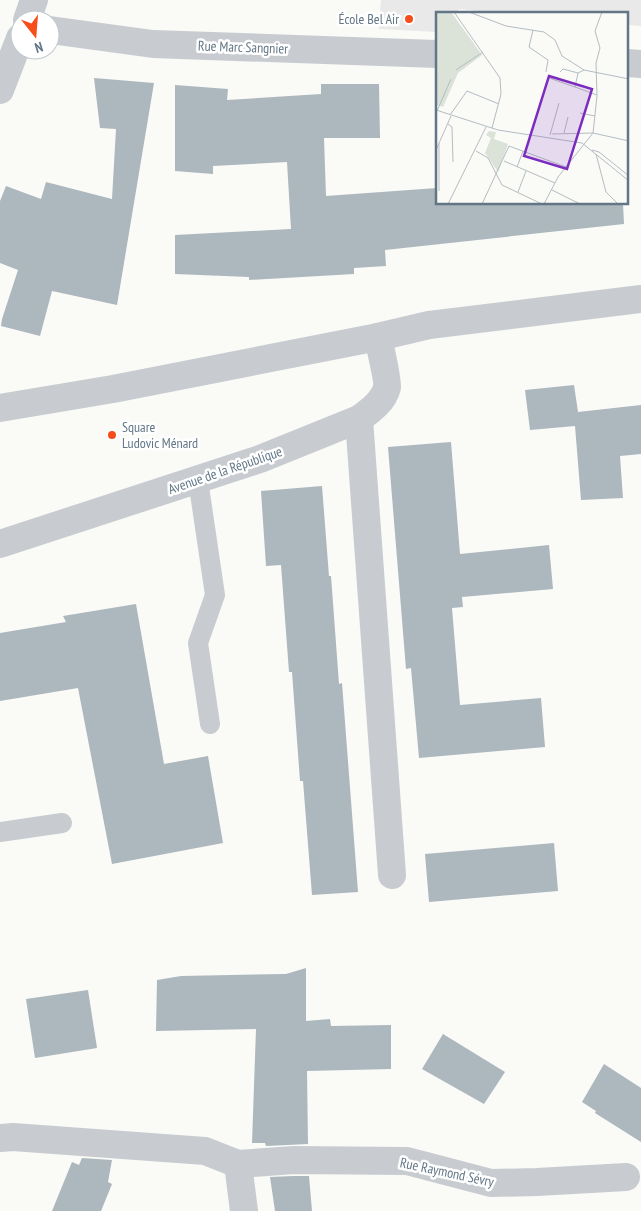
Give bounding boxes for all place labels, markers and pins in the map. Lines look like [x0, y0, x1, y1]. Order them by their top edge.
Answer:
place label: École Bel Air [338, 10, 399, 28]
marker: École Bel Air [403, 13, 415, 25]
place label: Square Ludovic Ménard [122, 418, 198, 452]
marker: Square Ludovic Ménard [106, 429, 118, 441]

